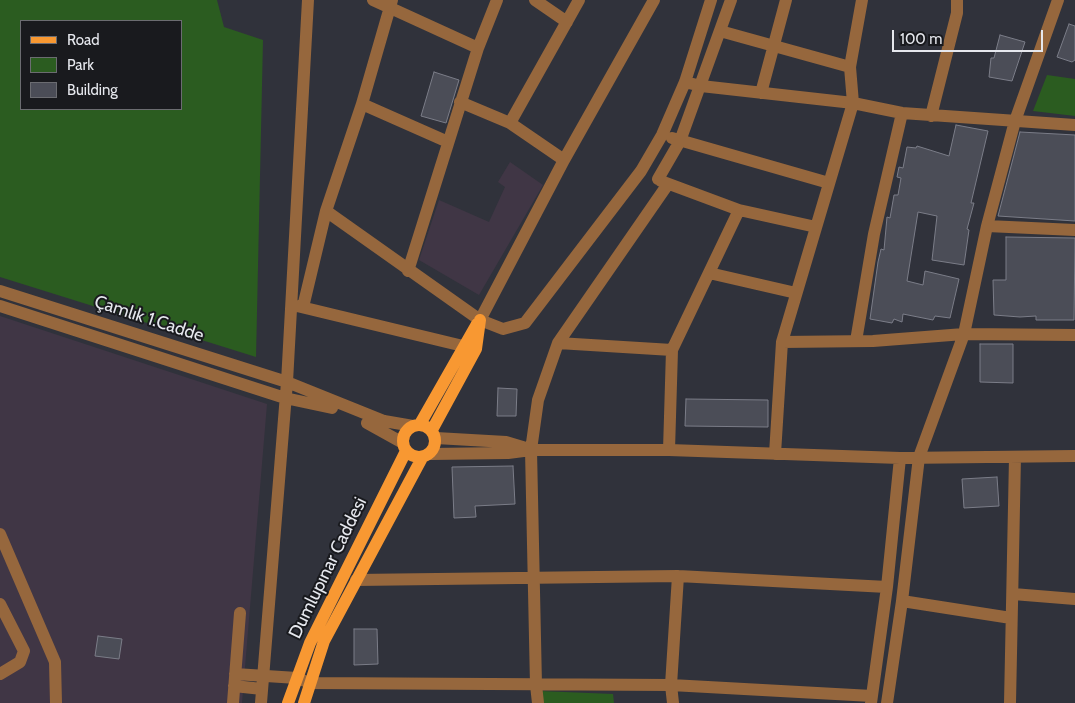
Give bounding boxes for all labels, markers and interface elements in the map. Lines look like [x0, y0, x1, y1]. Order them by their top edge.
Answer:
legend [20, 20, 182, 110]
scale bar [895, 20, 1046, 52]
text: 100 m [900, 30, 942, 48]
text: Road [67, 31, 100, 49]
text: Park [67, 56, 94, 74]
text: Building [67, 81, 118, 99]
street label: Çamlık 1.Cadde [91, 291, 207, 347]
street label: Dumlupınar Caddesi [284, 494, 372, 642]

